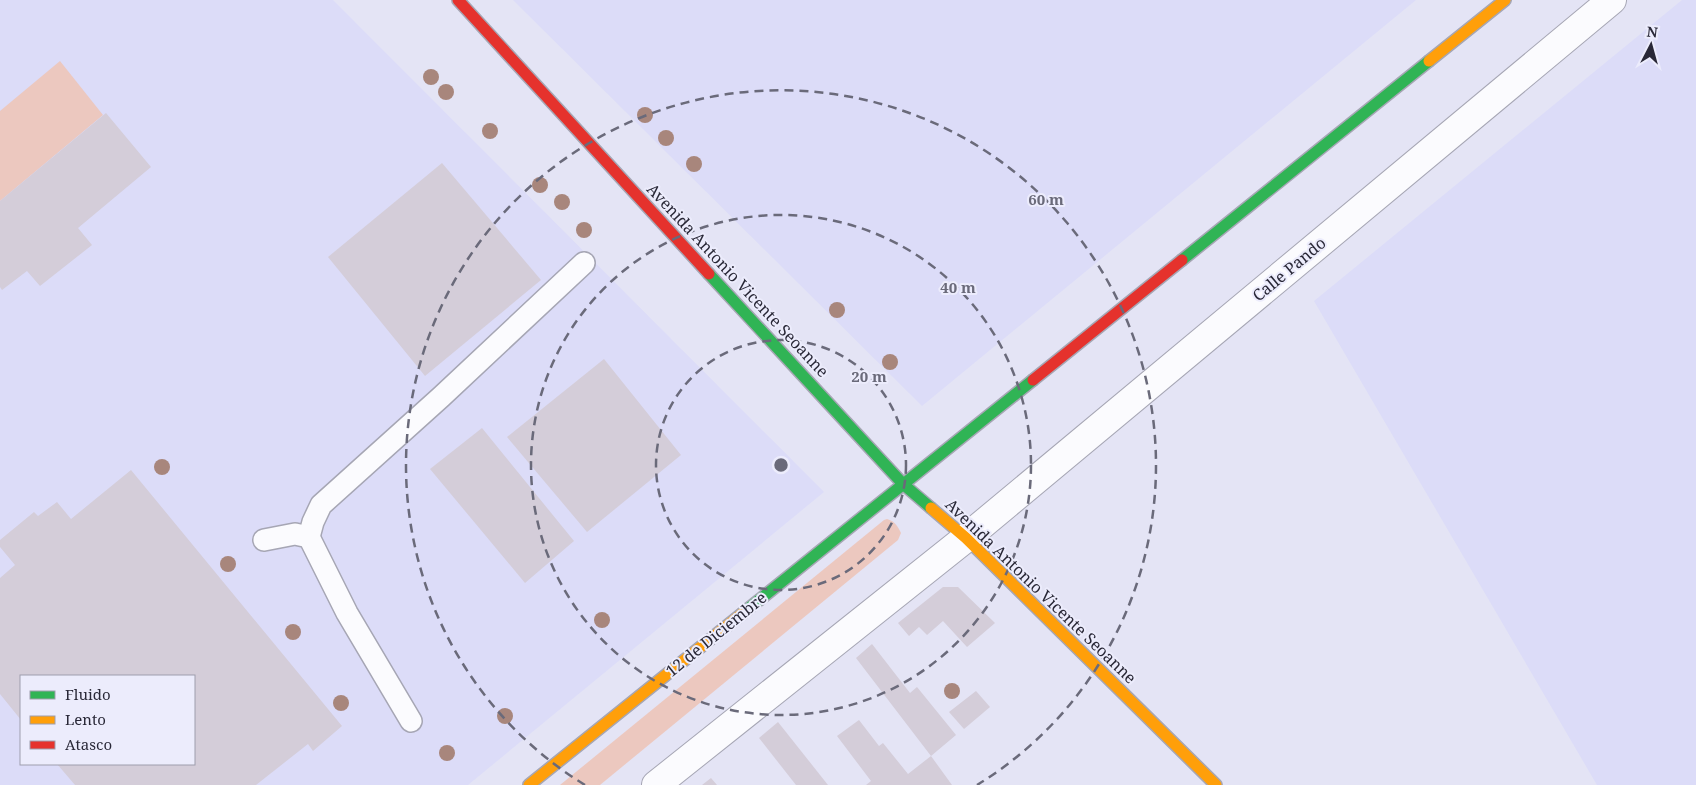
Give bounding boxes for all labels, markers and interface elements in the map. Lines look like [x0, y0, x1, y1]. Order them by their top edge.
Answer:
north arrow [1626, 20, 1676, 70]
text: N [1646, 22, 1659, 42]
street label: Avenida Antonio Vicente Seoanne [642, 178, 834, 382]
text: 60 m [1028, 189, 1064, 209]
street label: Calle Pando [1248, 232, 1330, 306]
text: 40 m [940, 277, 976, 297]
text: 20 m [851, 366, 887, 386]
centre of rings [772, 456, 790, 474]
street label: Avenida Antonio Vicente Seoanne [941, 494, 1141, 688]
street label: 12 de Diciembre [661, 586, 771, 682]
legend [20, 675, 195, 765]
text: Fluido [65, 684, 111, 704]
text: Lento [65, 709, 106, 729]
text: Atasco [65, 734, 112, 754]

